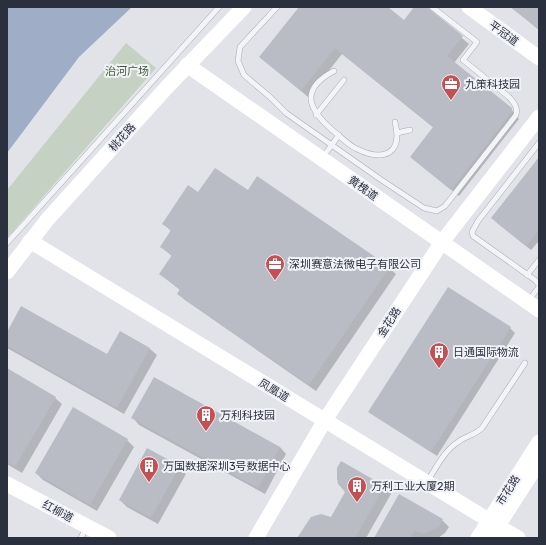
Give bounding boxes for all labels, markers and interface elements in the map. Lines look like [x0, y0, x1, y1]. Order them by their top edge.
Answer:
street label: 平冠道 [487, 18, 521, 48]
park label: 治河广场 [105, 65, 149, 78]
office icon: 九策科技园 [440, 73, 462, 101]
place label: 九策科技园 [465, 78, 520, 91]
street label: 桃花路 [107, 121, 138, 154]
street label: 黄槐道 [345, 174, 380, 203]
office icon: 深圳赛意法微电子有限公司 [264, 253, 286, 281]
place label: 深圳赛意法微电子有限公司 [289, 258, 421, 271]
street label: 金花路 [375, 305, 404, 340]
building icon: 日通国际物流 [428, 341, 450, 369]
place label: 日通国际物流 [453, 346, 519, 359]
street label: 凤凰道 [256, 376, 291, 404]
building icon: 万利科技园 [195, 404, 217, 432]
place label: 万利科技园 [220, 409, 275, 422]
building icon: 万国数据深圳3号数据中心 [138, 455, 160, 483]
place label: 万国数据深圳3号数据中心 [163, 460, 291, 473]
street label: 市花路 [494, 473, 523, 508]
building icon: 万利工业大厦2期 [346, 475, 368, 503]
place label: 万利工业大厦2期 [371, 480, 454, 493]
street label: 红柳道 [40, 498, 75, 525]

